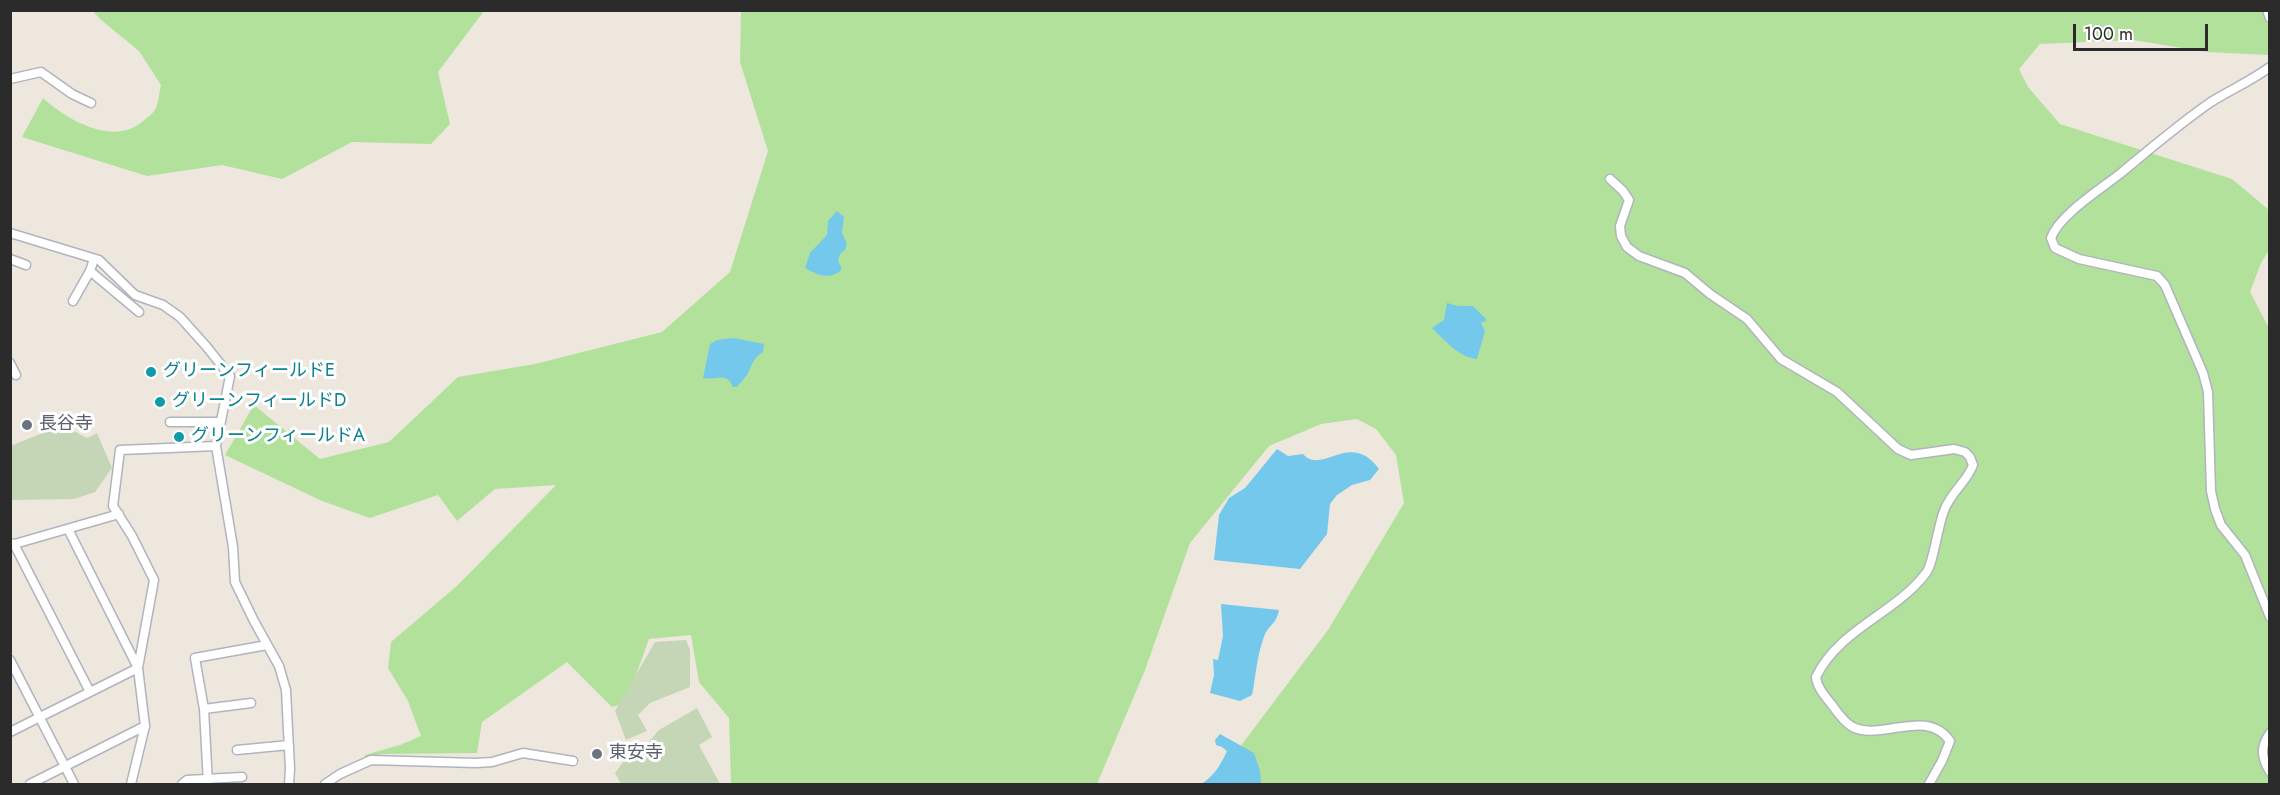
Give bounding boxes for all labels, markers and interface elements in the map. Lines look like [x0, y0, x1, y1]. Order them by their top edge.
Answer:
scale bar [2076, 12, 2211, 50]
text: 100 m [2084, 21, 2133, 47]
place label: グリーンフィールドE [163, 361, 335, 383]
marker: グリーンフィールドE [144, 365, 158, 379]
place label: グリーンフィールドD [172, 391, 346, 413]
marker: グリーンフィールドD [153, 395, 167, 409]
place label: 長谷寺 [39, 414, 93, 436]
marker: 長谷寺 [20, 418, 34, 432]
place label: グリーンフィールドA [191, 426, 365, 448]
marker: グリーンフィールドA [172, 430, 186, 444]
place label: 東安寺 [609, 743, 663, 765]
marker: 東安寺 [590, 747, 604, 761]

